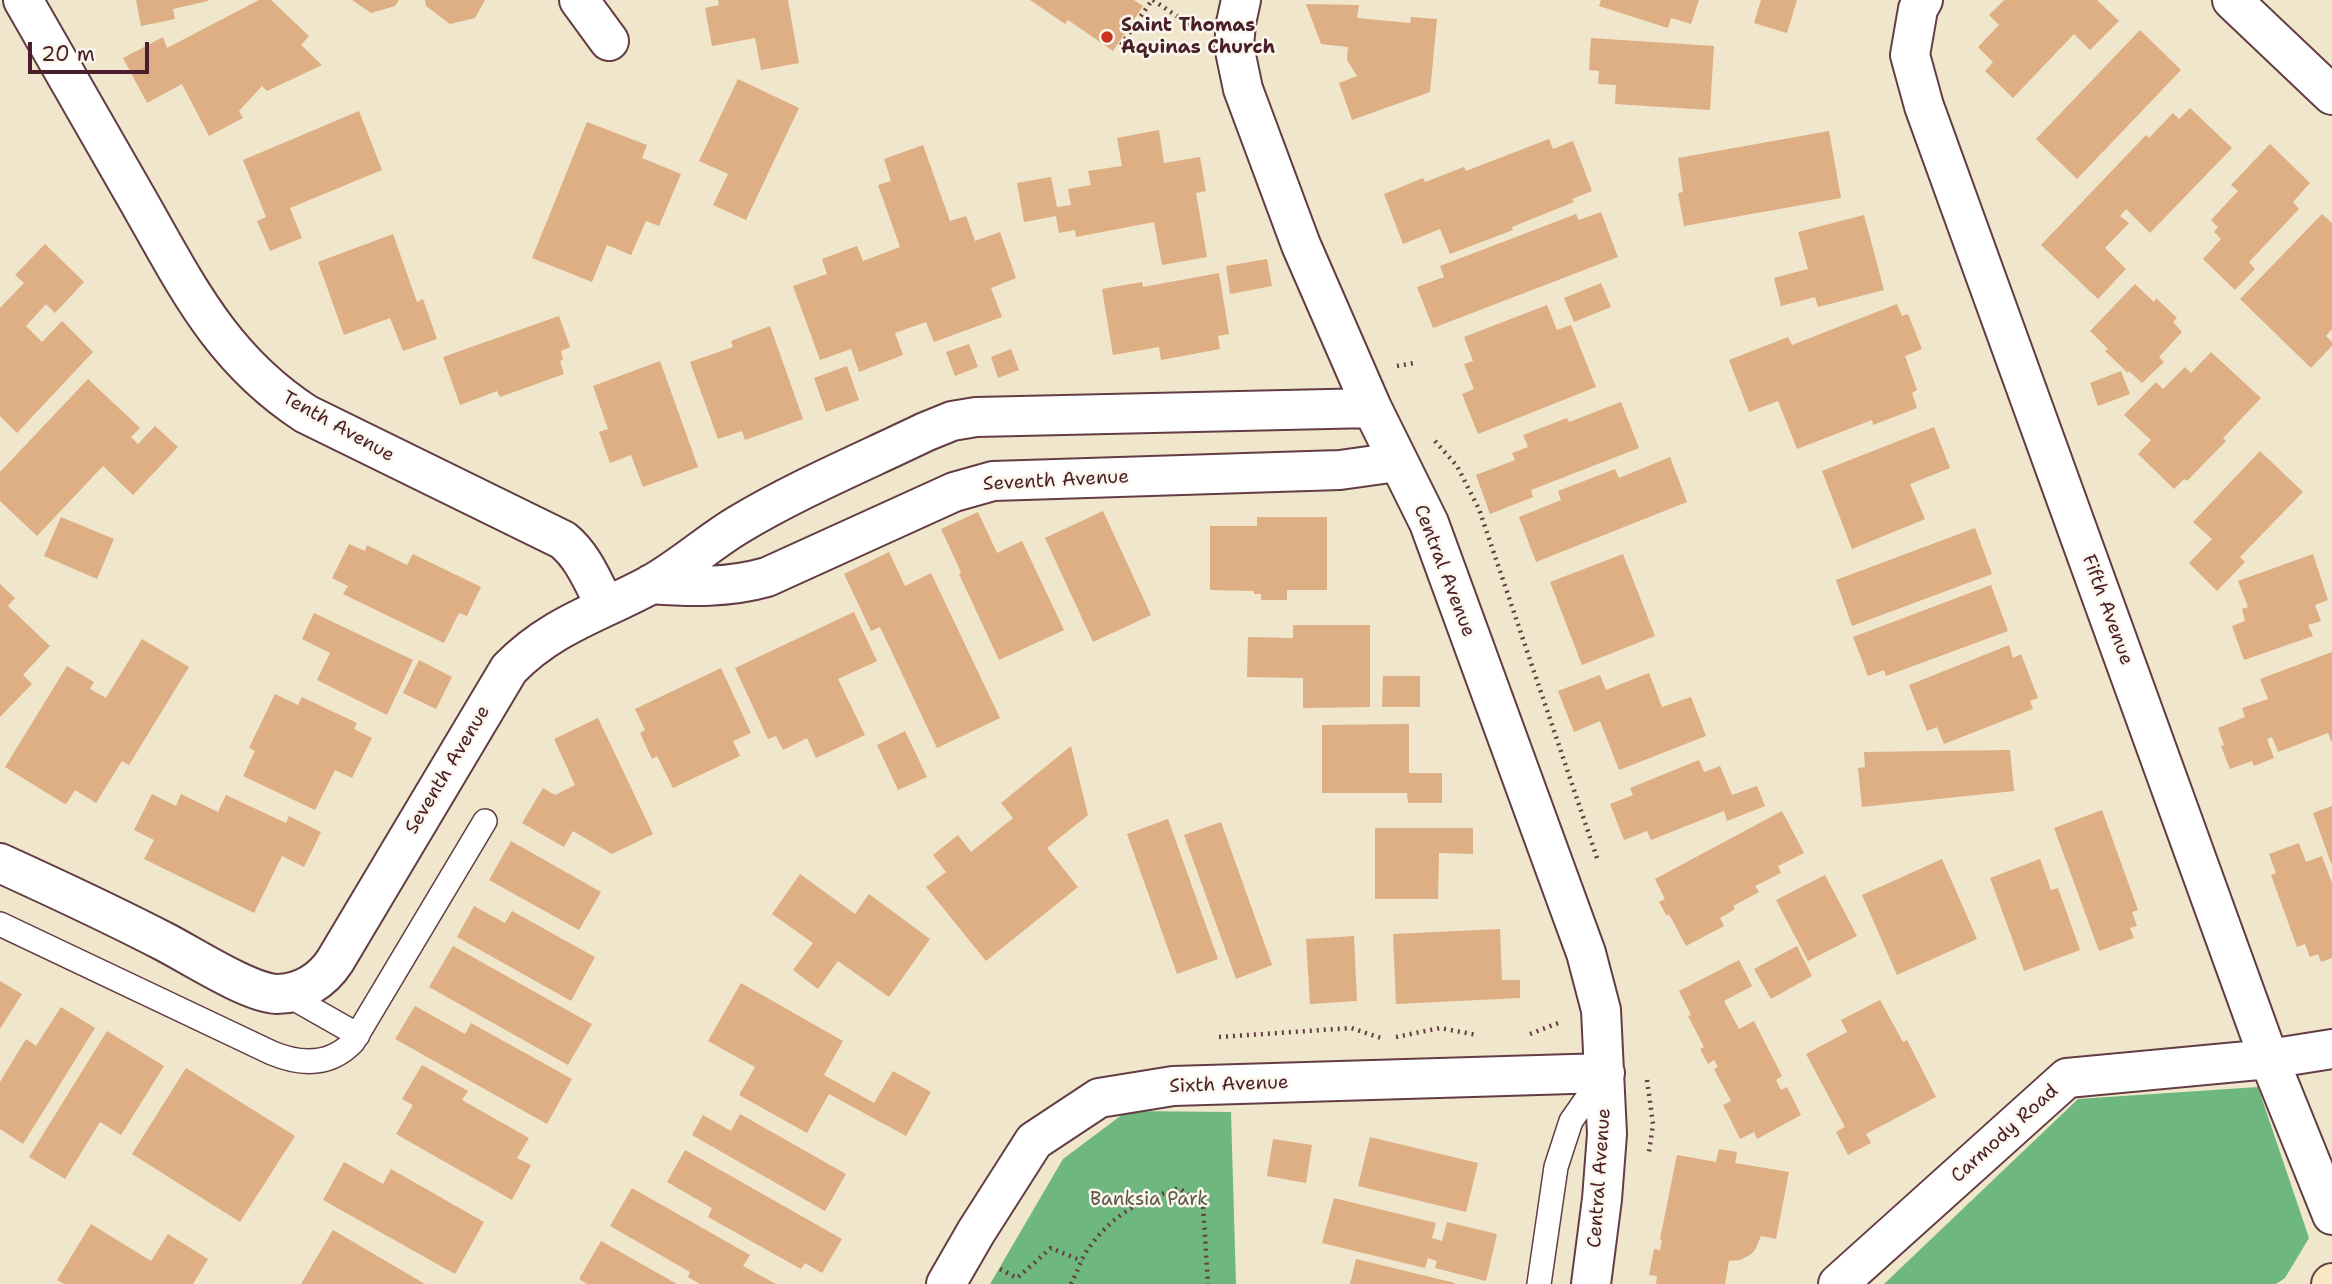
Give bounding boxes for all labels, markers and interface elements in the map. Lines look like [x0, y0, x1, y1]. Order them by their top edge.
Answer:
place label: Saint Thomas Aquinas Church [1121, 15, 1275, 59]
scale bar [32, 28, 152, 72]
marker: Saint Thomas Aquinas Church [1099, 29, 1115, 45]
text: 20 m [41, 40, 95, 68]
street label: Tenth Avenue [278, 387, 398, 467]
street label: Seventh Avenue [983, 466, 1129, 496]
street label: Central Avenue [1408, 502, 1480, 640]
street label: Fifth Avenue [2076, 552, 2138, 668]
street label: Seventh Avenue [401, 702, 495, 838]
street label: Sixth Avenue [1169, 1072, 1289, 1098]
street label: Carmody Road [1947, 1080, 2063, 1188]
street label: Central Avenue [1584, 1107, 1616, 1249]
park label: Banksia Park [1090, 1189, 1208, 1211]

